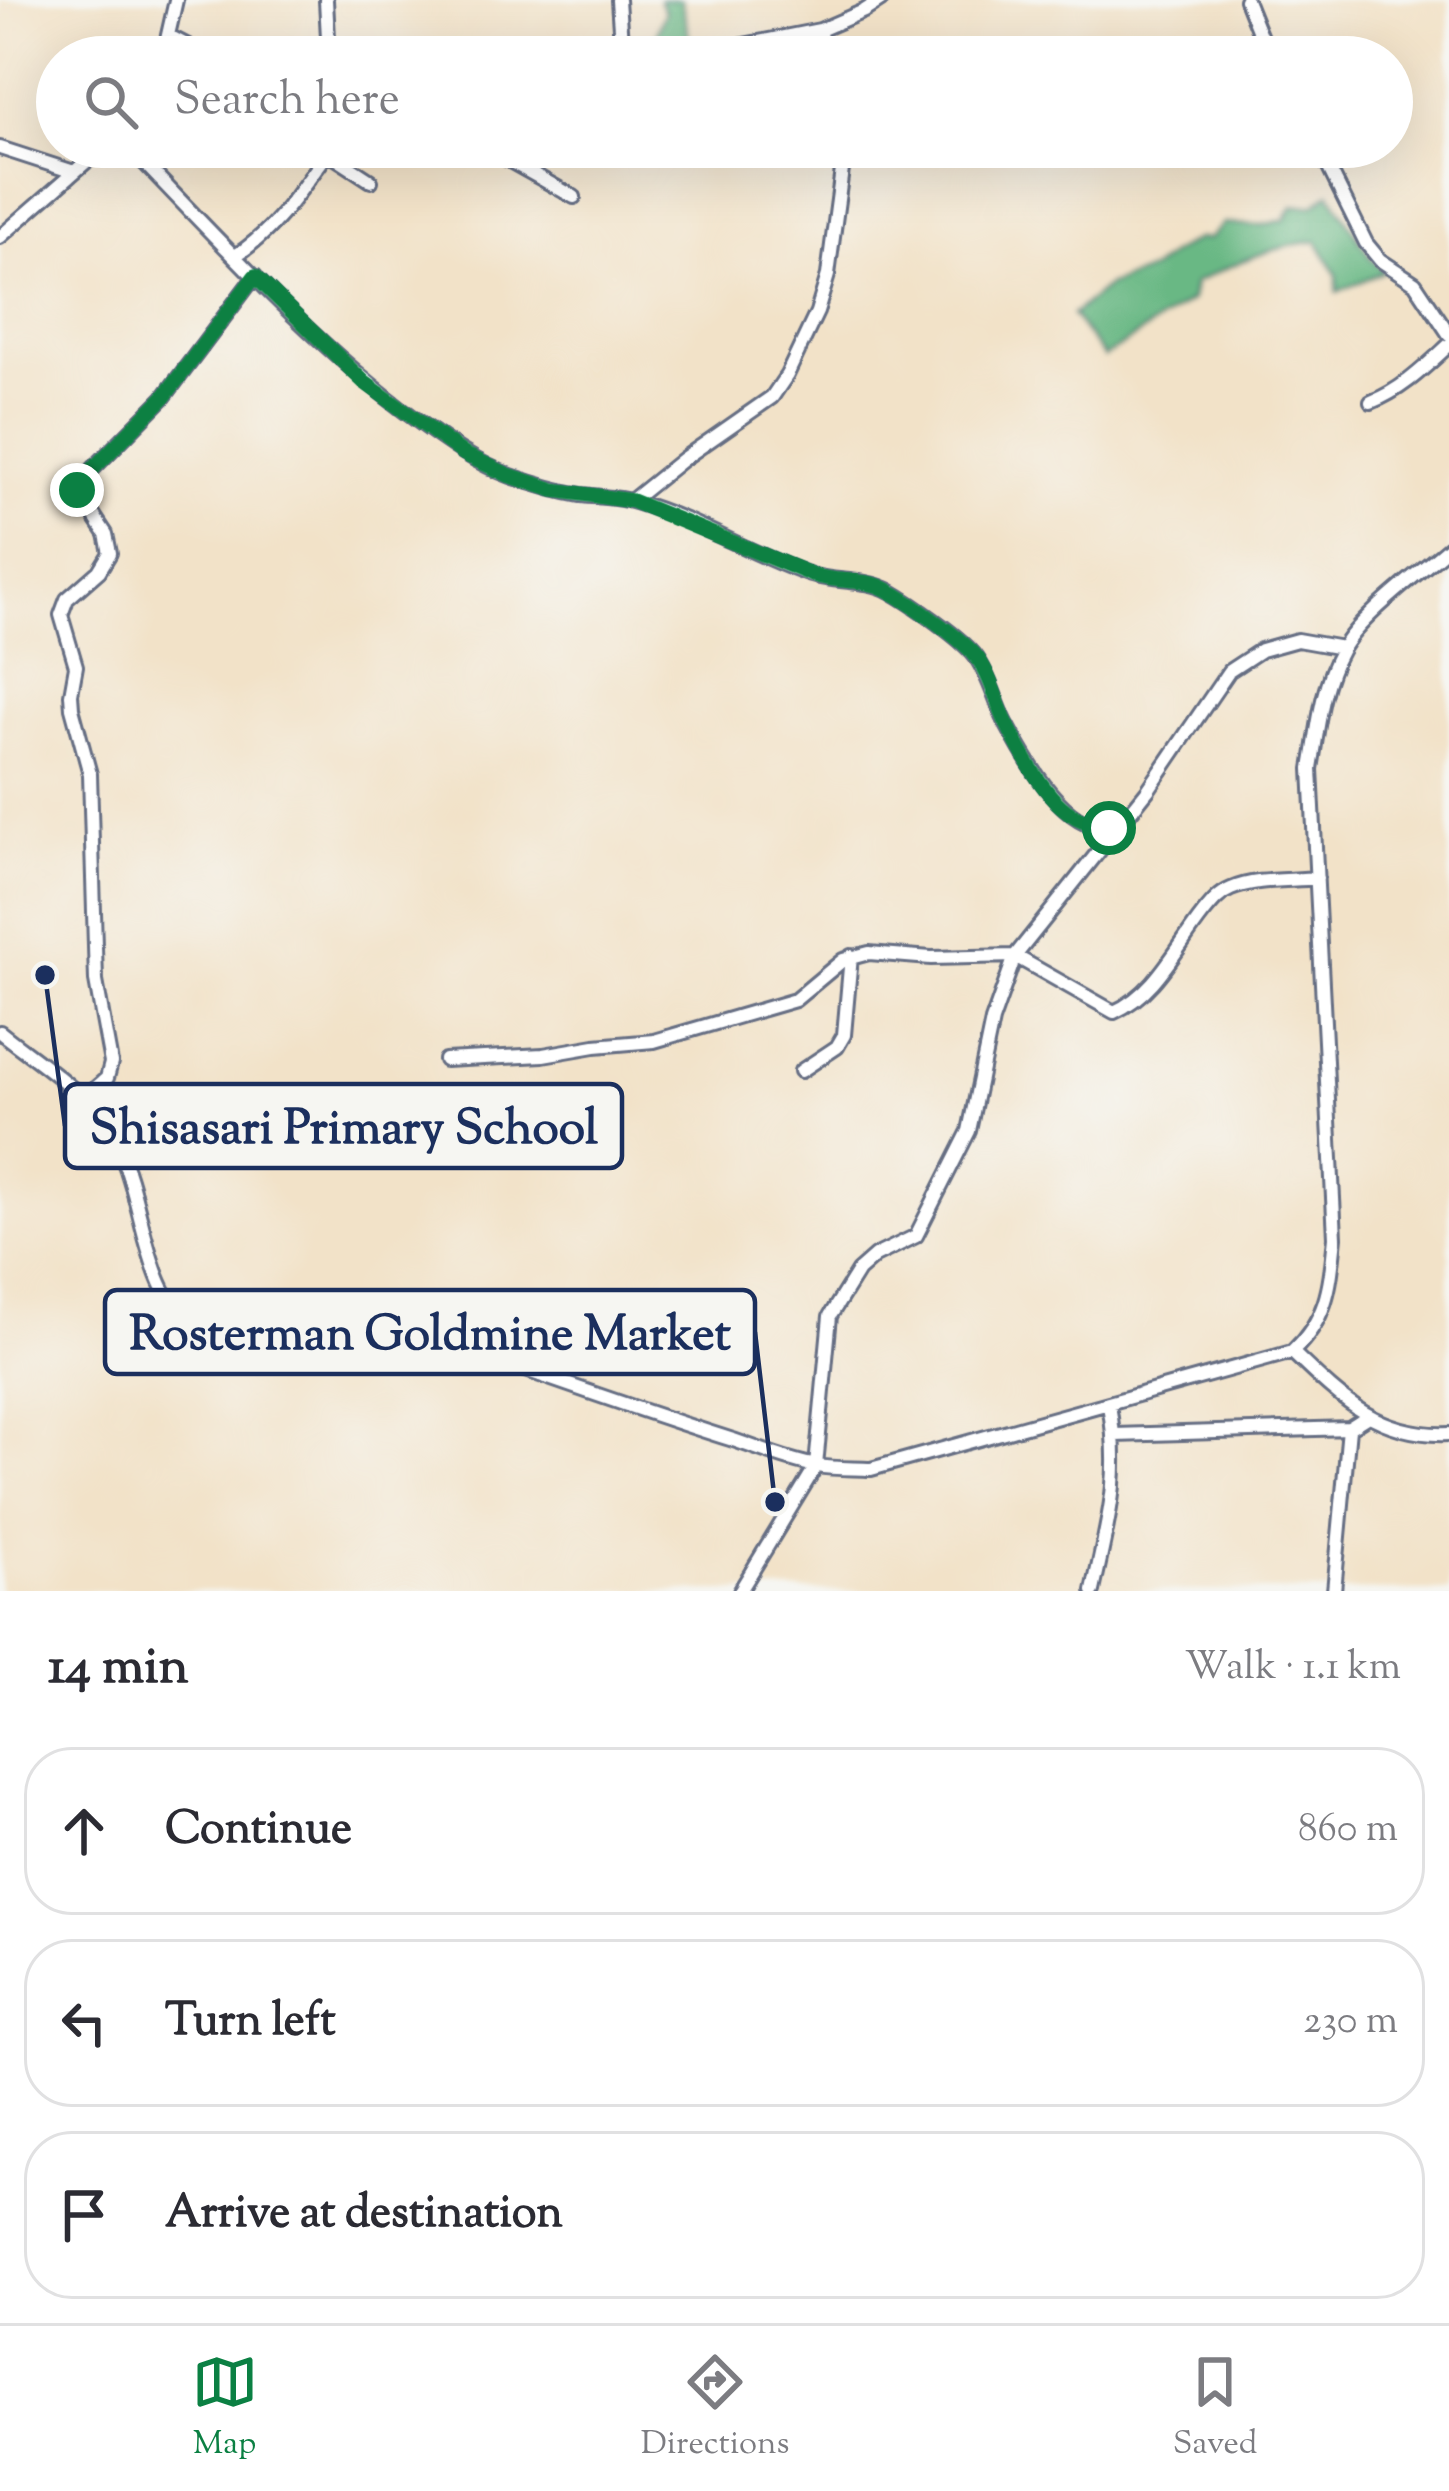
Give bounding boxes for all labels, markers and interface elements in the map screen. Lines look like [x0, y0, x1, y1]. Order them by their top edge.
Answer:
search box [36, 36, 1413, 168]
icon: search [78, 69, 144, 135]
text: Search here [174, 70, 400, 135]
route end [50, 463, 104, 517]
route start [1082, 801, 1136, 855]
callout: Shisasari Primary School [65, 1084, 622, 1168]
text: Shisasari Primary School [90, 1097, 599, 1166]
callout: Rosterman Goldmine Market [105, 1290, 755, 1374]
text: Rosterman Goldmine Market [129, 1303, 731, 1372]
text: 14 min [48, 1633, 189, 1706]
text: Walk · 1.1 km [1185, 1641, 1401, 1697]
icon: ahead [51, 1798, 117, 1864]
text: Continue [165, 1799, 352, 1864]
text: 860 m [1298, 1803, 1398, 1859]
icon: left [51, 1990, 117, 2056]
text: Turn left [165, 1991, 336, 2056]
text: 230 m [1303, 1995, 1398, 2051]
icon: arrive [51, 2182, 117, 2248]
text: Arrive at destination [165, 2183, 563, 2248]
tab: Map [192, 2349, 258, 2469]
tab: Directions [641, 2349, 790, 2469]
tab: Saved [1173, 2349, 1257, 2469]

